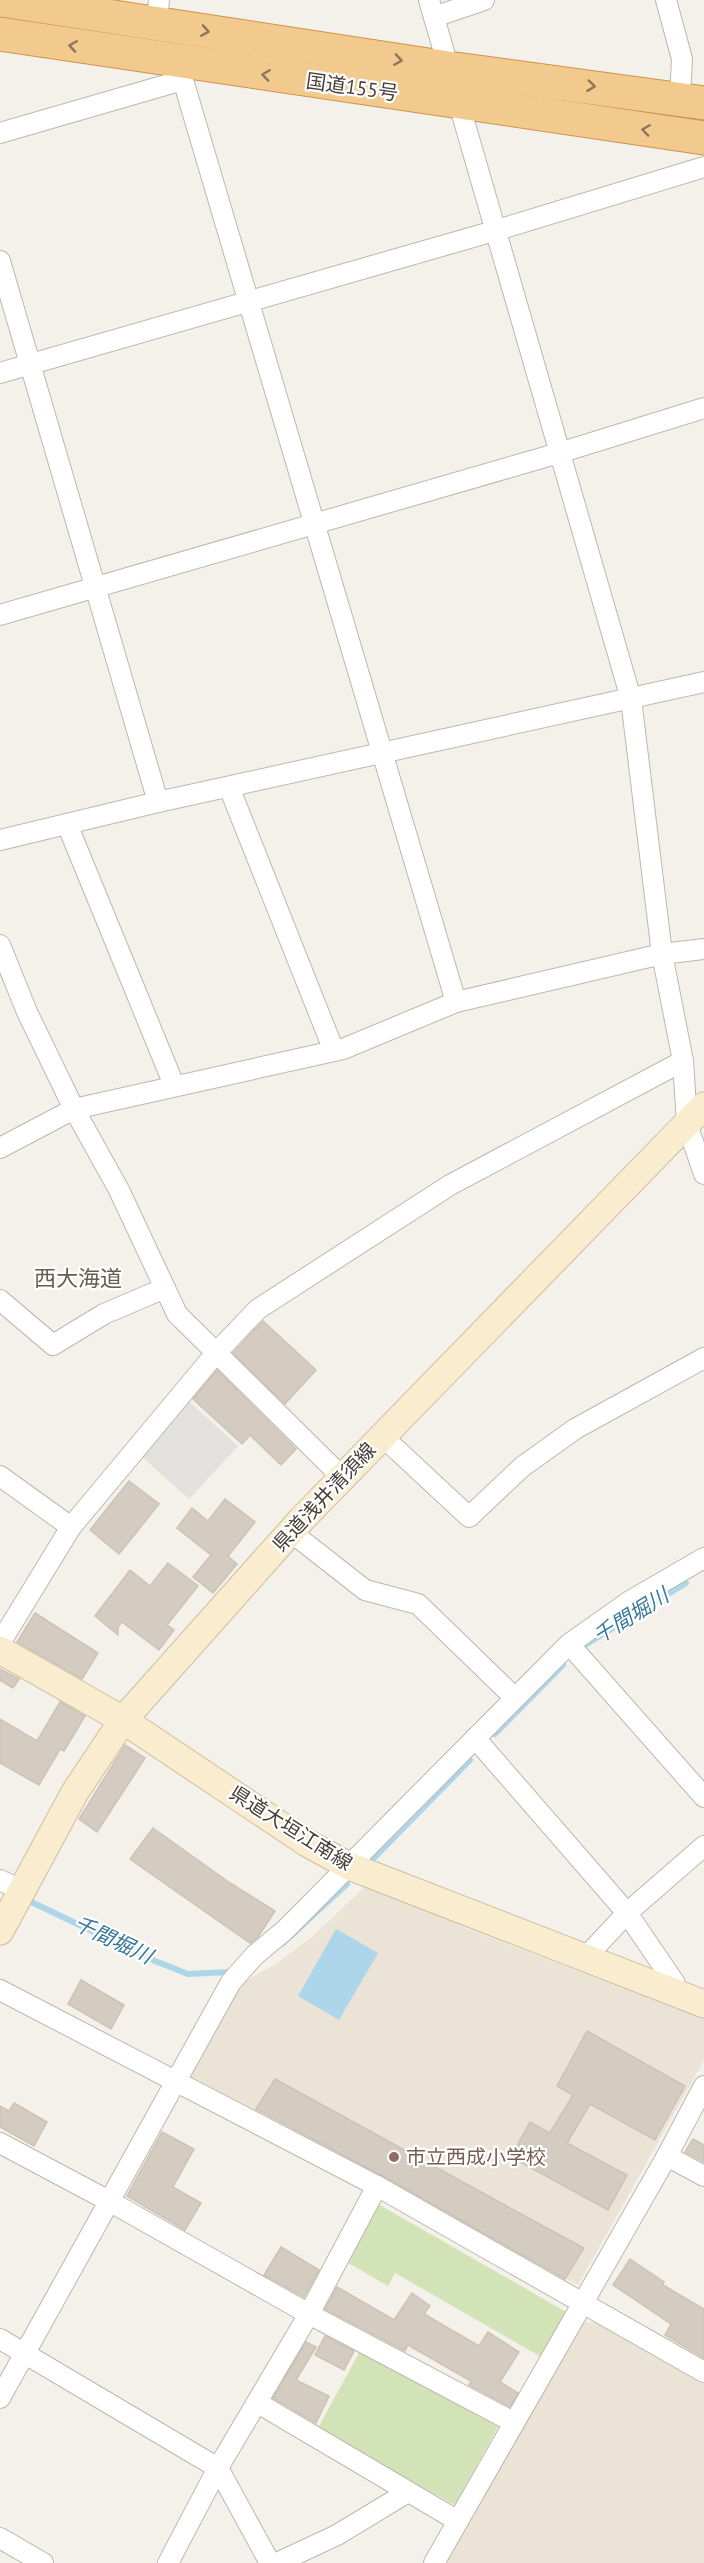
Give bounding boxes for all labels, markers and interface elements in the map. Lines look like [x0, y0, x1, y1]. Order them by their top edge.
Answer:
one-way arrow [200, 24, 210, 36]
one-way arrow [69, 40, 78, 52]
one-way arrow [392, 53, 402, 66]
street label: 国道155号 [304, 68, 400, 106]
one-way arrow [261, 69, 271, 81]
one-way arrow [586, 80, 595, 92]
one-way arrow [641, 124, 651, 136]
district label: 西大海道 [34, 1264, 122, 1292]
street label: 県道浅井清須線 [267, 1437, 381, 1557]
water label: 千間堀川 [588, 1581, 675, 1649]
street label: 県道大垣江南線 [225, 1780, 357, 1876]
water label: 千間堀川 [69, 1910, 159, 1970]
place label: 市立西成小学校 [406, 2144, 546, 2170]
marker: 市立西成小学校 [387, 2150, 401, 2164]

